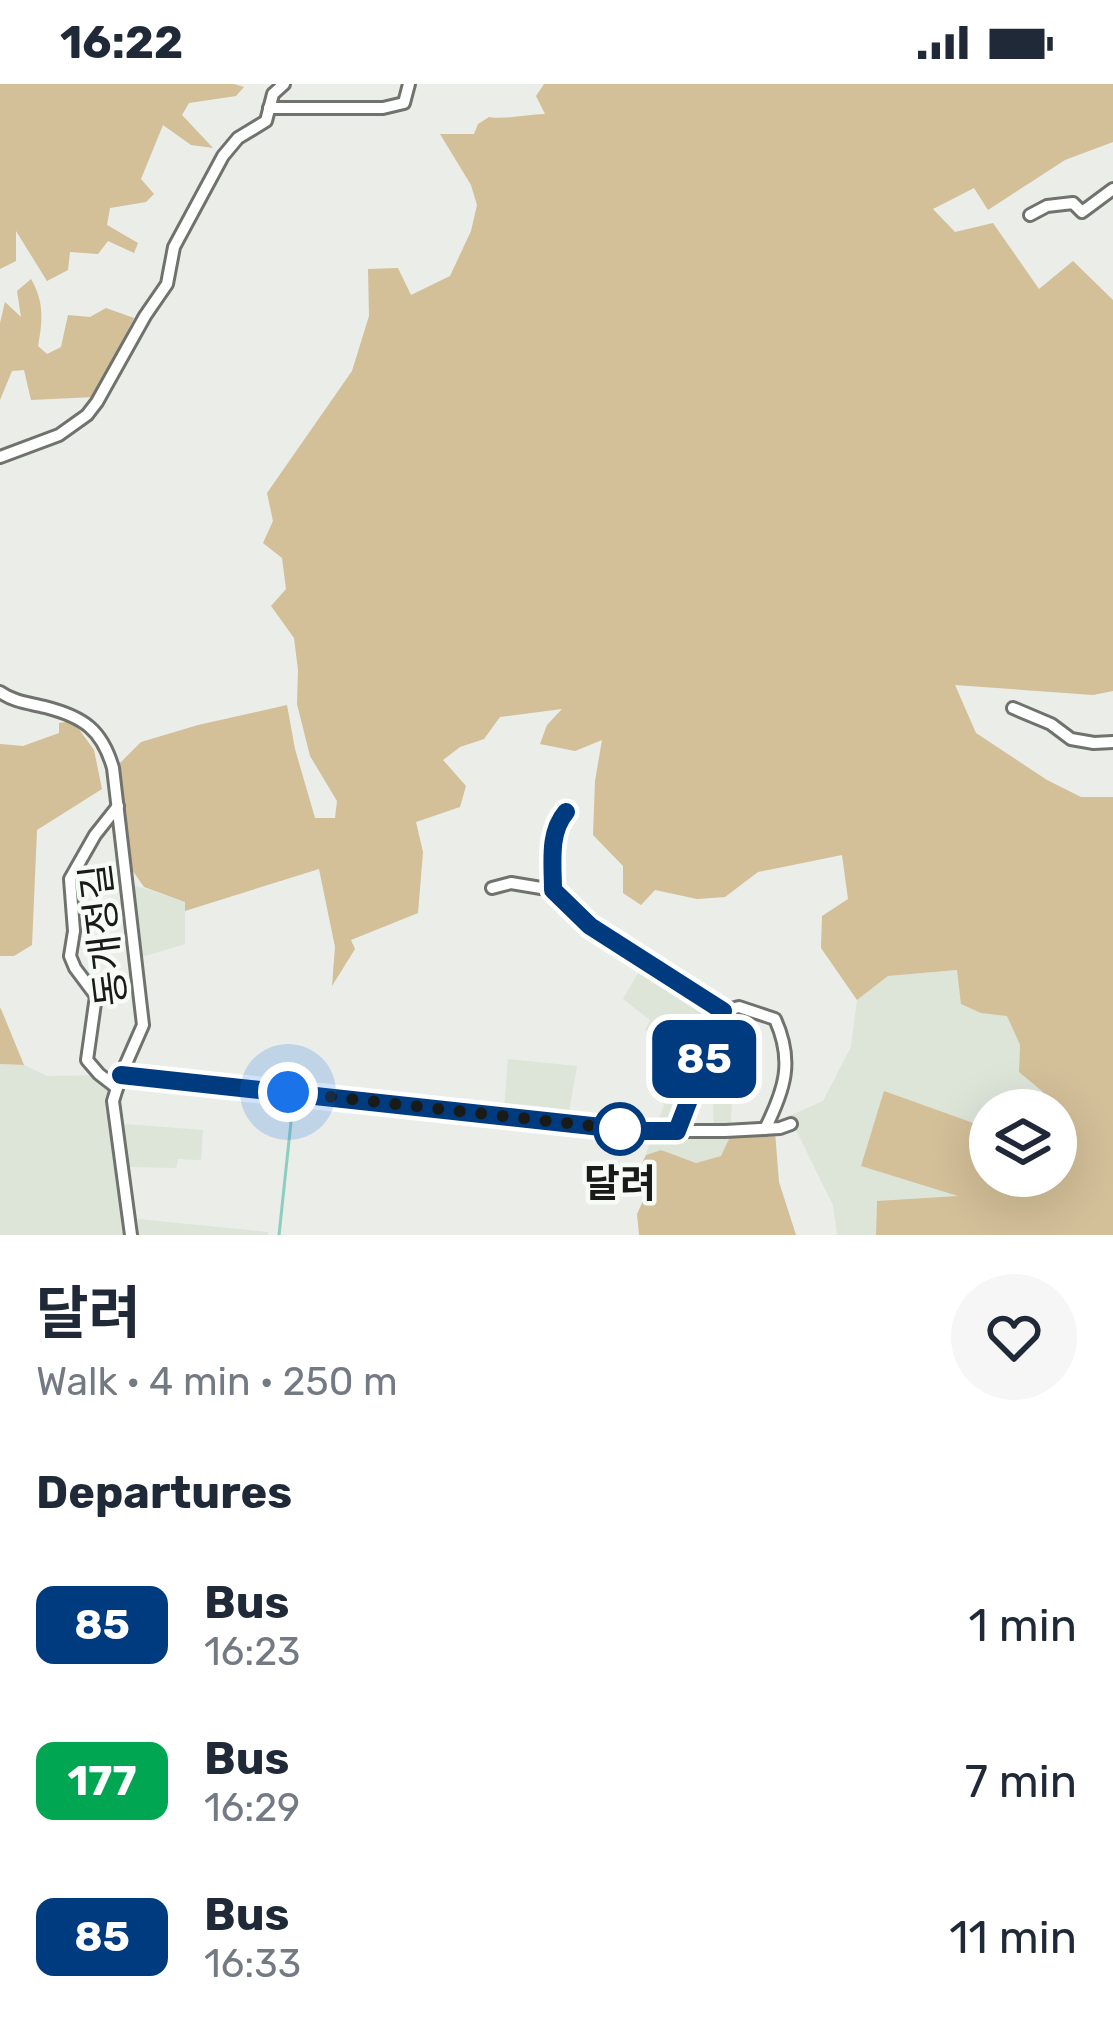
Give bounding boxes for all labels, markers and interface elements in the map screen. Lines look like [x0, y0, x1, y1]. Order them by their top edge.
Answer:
text: 16:22 [60, 16, 183, 69]
street label: 동개정길 [72, 861, 136, 1009]
line badge: 85 [650, 1020, 758, 1098]
text: 85 [676, 1034, 732, 1084]
your location [258, 1062, 318, 1122]
map controls [969, 1089, 1077, 1197]
button: layers [969, 1089, 1077, 1197]
marker: 달려 [595, 1104, 645, 1154]
place label: 달려 [584, 1161, 656, 1207]
button: heart [951, 1274, 1077, 1400]
text: 달려 [36, 1280, 141, 1347]
text: Walk · 4 min · 250 m [36, 1359, 398, 1405]
text: Departures [36, 1466, 292, 1519]
text: Bus [204, 1576, 289, 1629]
text: 1 min [969, 1599, 1077, 1652]
text: 85 [74, 1600, 130, 1650]
text: 16:23 [204, 1629, 301, 1675]
text: Bus [204, 1732, 289, 1785]
text: 7 min [965, 1755, 1077, 1808]
text: 177 [67, 1756, 137, 1806]
text: 16:29 [204, 1785, 300, 1831]
text: Bus [204, 1888, 289, 1941]
text: 11 min [949, 1911, 1077, 1964]
text: 85 [74, 1912, 130, 1962]
text: 16:33 [204, 1941, 301, 1987]

